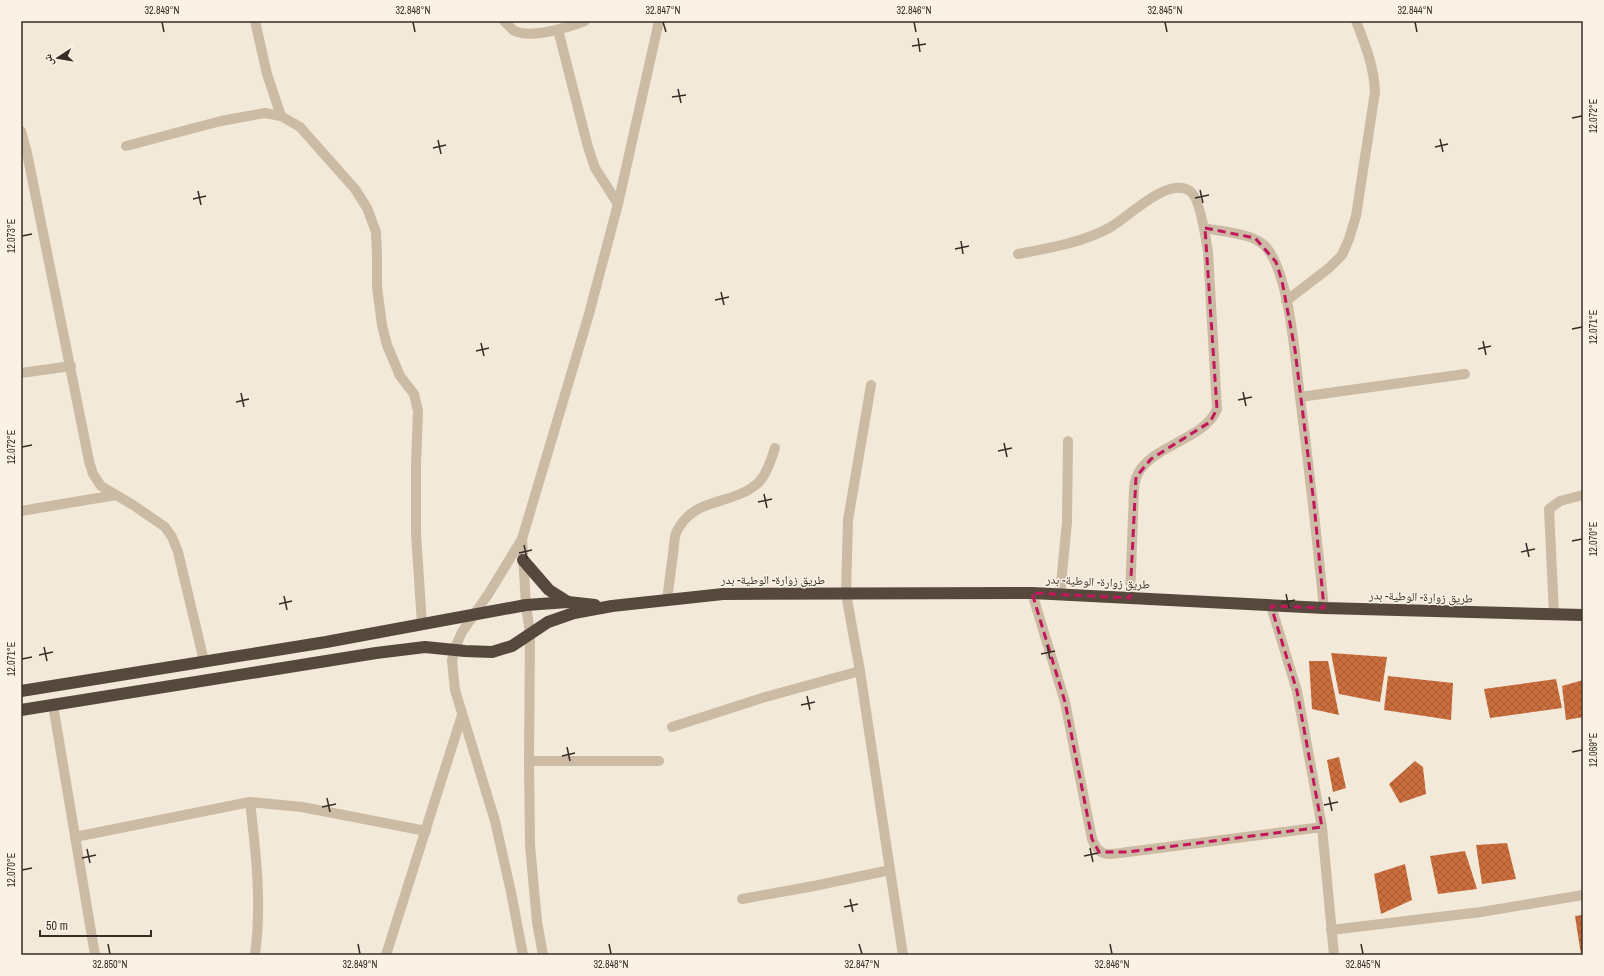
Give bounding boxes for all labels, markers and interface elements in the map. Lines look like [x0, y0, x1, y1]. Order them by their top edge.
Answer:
text: 32.849°N [145, 4, 180, 17]
text: 32.848°N [396, 4, 431, 17]
text: 32.847°N [646, 4, 681, 17]
text: 32.846°N [897, 4, 932, 17]
text: 32.845°N [1148, 4, 1183, 17]
text: 32.844°N [1398, 4, 1433, 17]
north arrow [38, 38, 78, 78]
text: ش [40, 52, 57, 67]
text: 12.072°E [1587, 99, 1600, 133]
text: 12.073°E [5, 219, 18, 253]
text: 12.071°E [1587, 310, 1600, 344]
text: 12.072°E [5, 430, 18, 464]
text: 12.070°E [1587, 522, 1600, 556]
street label: طريق زوارة- الوطية- بدر [1045, 571, 1151, 593]
street label: طريق زوارة- الوطية- بدر [720, 572, 825, 588]
street label: طريق زوارة- الوطية- بدر [1368, 587, 1473, 607]
text: 12.071°E [5, 642, 18, 676]
text: 12.069°E [1587, 733, 1600, 767]
text: 12.070°E [5, 853, 18, 887]
scale bar [40, 912, 151, 938]
text: 50 m [46, 918, 68, 934]
text: 32.850°N [93, 958, 128, 971]
text: 32.849°N [343, 958, 378, 971]
text: 32.848°N [594, 958, 629, 971]
text: 32.847°N [845, 958, 880, 971]
text: 32.846°N [1095, 958, 1130, 971]
text: 32.845°N [1346, 958, 1381, 971]

